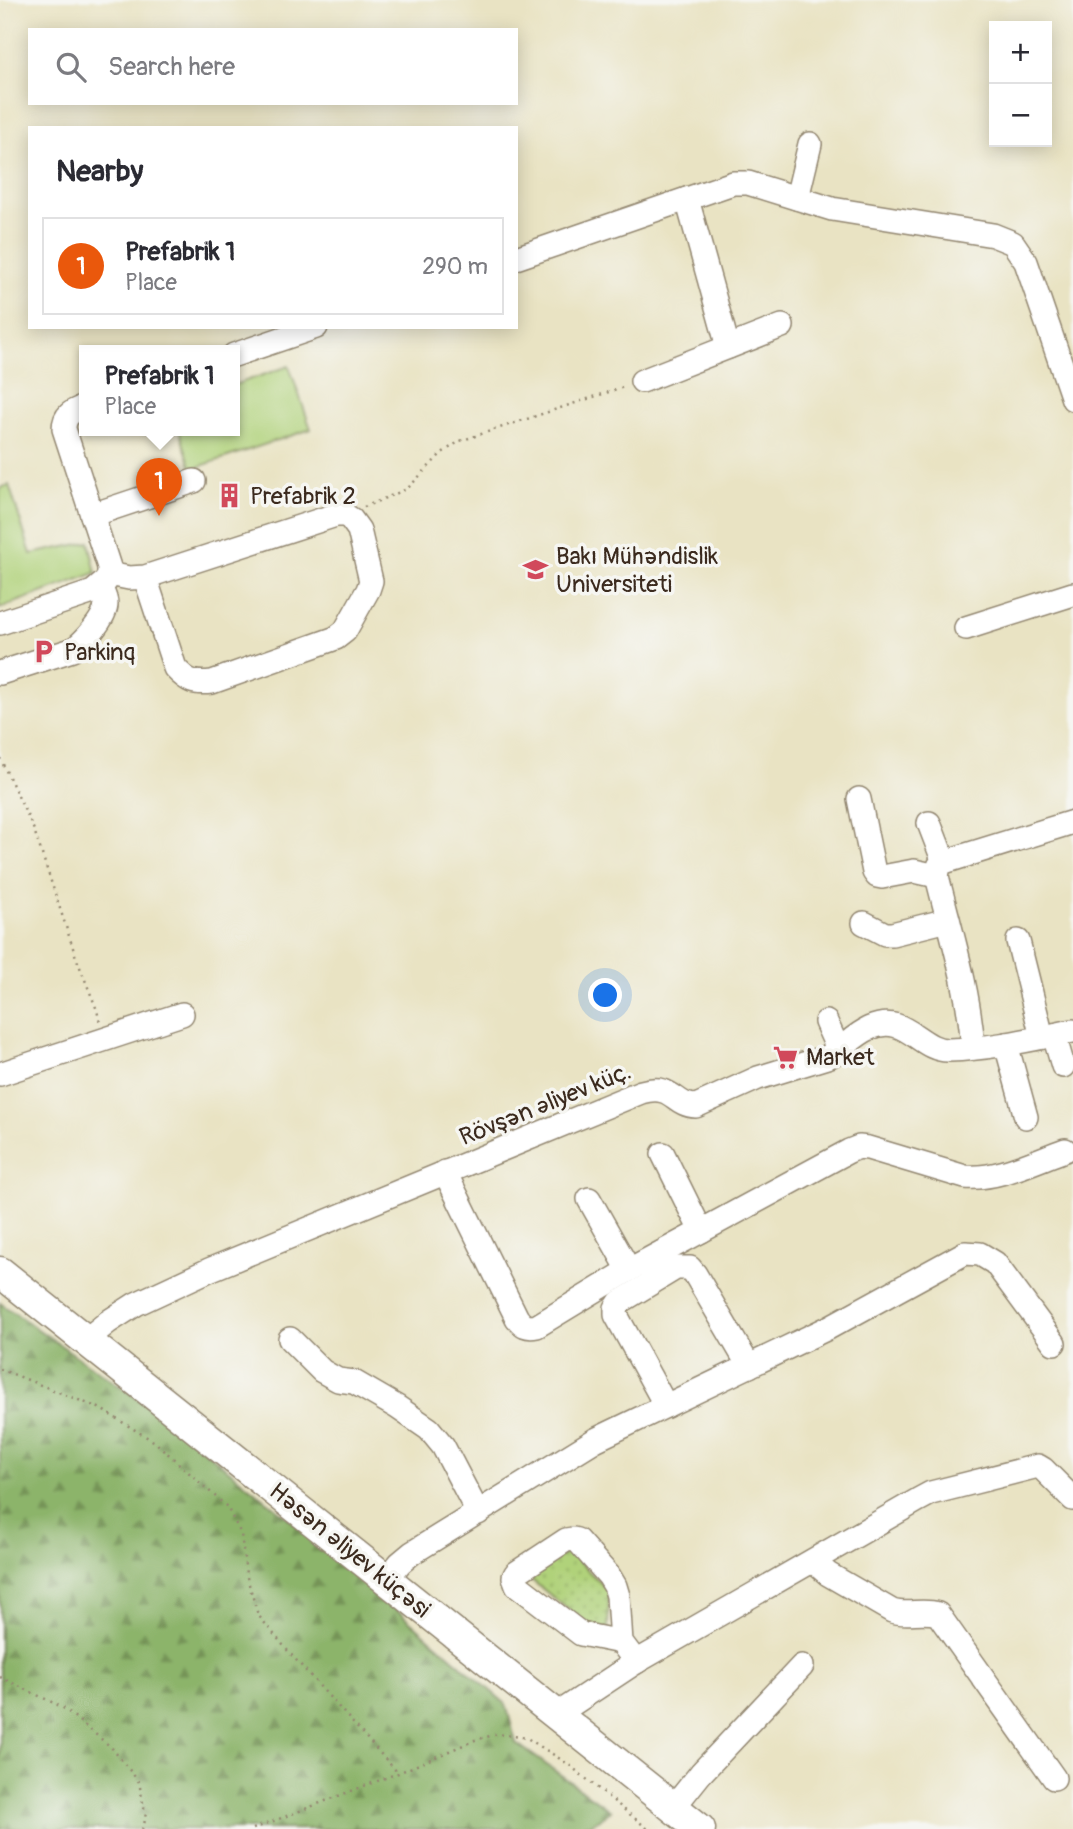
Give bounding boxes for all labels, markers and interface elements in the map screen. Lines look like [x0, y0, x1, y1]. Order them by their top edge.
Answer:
map controls [989, 21, 1052, 147]
button: + [989, 21, 1052, 84]
search box [28, 28, 518, 105]
icon: search [52, 48, 90, 86]
text: Search here [108, 51, 235, 83]
button: − [989, 84, 1052, 147]
text: Nearby [56, 153, 143, 190]
text: Prefabrik 1 [125, 236, 235, 268]
text: 1 [77, 252, 86, 281]
text: 290 m [422, 252, 488, 281]
text: Place [125, 268, 177, 297]
popup [79, 345, 240, 436]
text: Prefabrik 1 [104, 360, 215, 392]
text: Place [104, 392, 156, 421]
pin: 1 [136, 458, 182, 516]
building icon: Prefabrik 2 [216, 482, 244, 510]
place label: Prefabrik 2 [250, 482, 356, 511]
place label: Bakı Mühəndislik Universiteti [556, 542, 718, 599]
school or university icon: Bakı Mühəndislik Universiteti [522, 556, 550, 584]
parking icon: Parkinq [30, 638, 58, 666]
place label: Parkinq [64, 638, 135, 667]
your location [588, 978, 622, 1012]
supermarket icon: Market [772, 1043, 800, 1071]
place label: Market [806, 1043, 875, 1072]
street label: Rövşən Əliyev küç. [455, 1057, 635, 1152]
street label: Həsən Əliyev küçəsi [263, 1477, 436, 1624]

